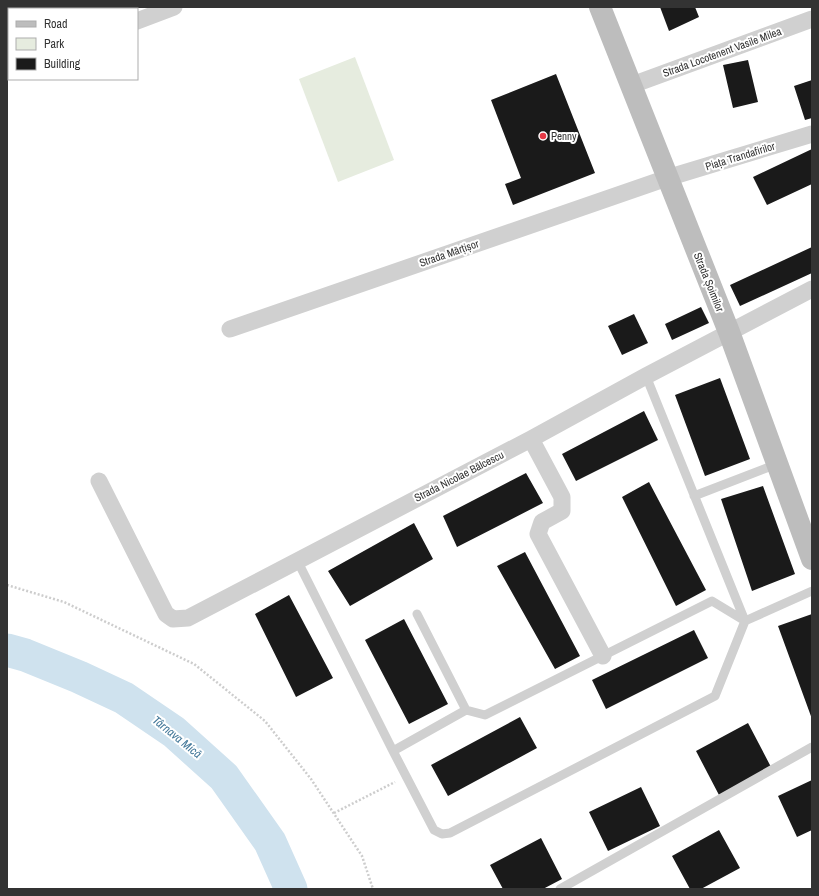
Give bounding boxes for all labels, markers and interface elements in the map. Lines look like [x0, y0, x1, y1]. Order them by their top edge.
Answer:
legend [8, 8, 138, 80]
text: Road [44, 16, 68, 32]
street label: Strada Locotenent Vasile Milea [661, 24, 783, 80]
text: Park [44, 36, 64, 52]
text: Building [44, 56, 81, 72]
place label: Penny [551, 129, 577, 143]
marker: Penny [538, 131, 548, 141]
street label: Piața Trandafirilor [703, 139, 777, 173]
street label: Strada Mărțișor [417, 236, 481, 270]
street label: Strada Șoimilor [691, 250, 727, 314]
street label: Strada Nicolae Bălcescu [412, 447, 506, 505]
water label: Târnava Mică [149, 712, 205, 762]

